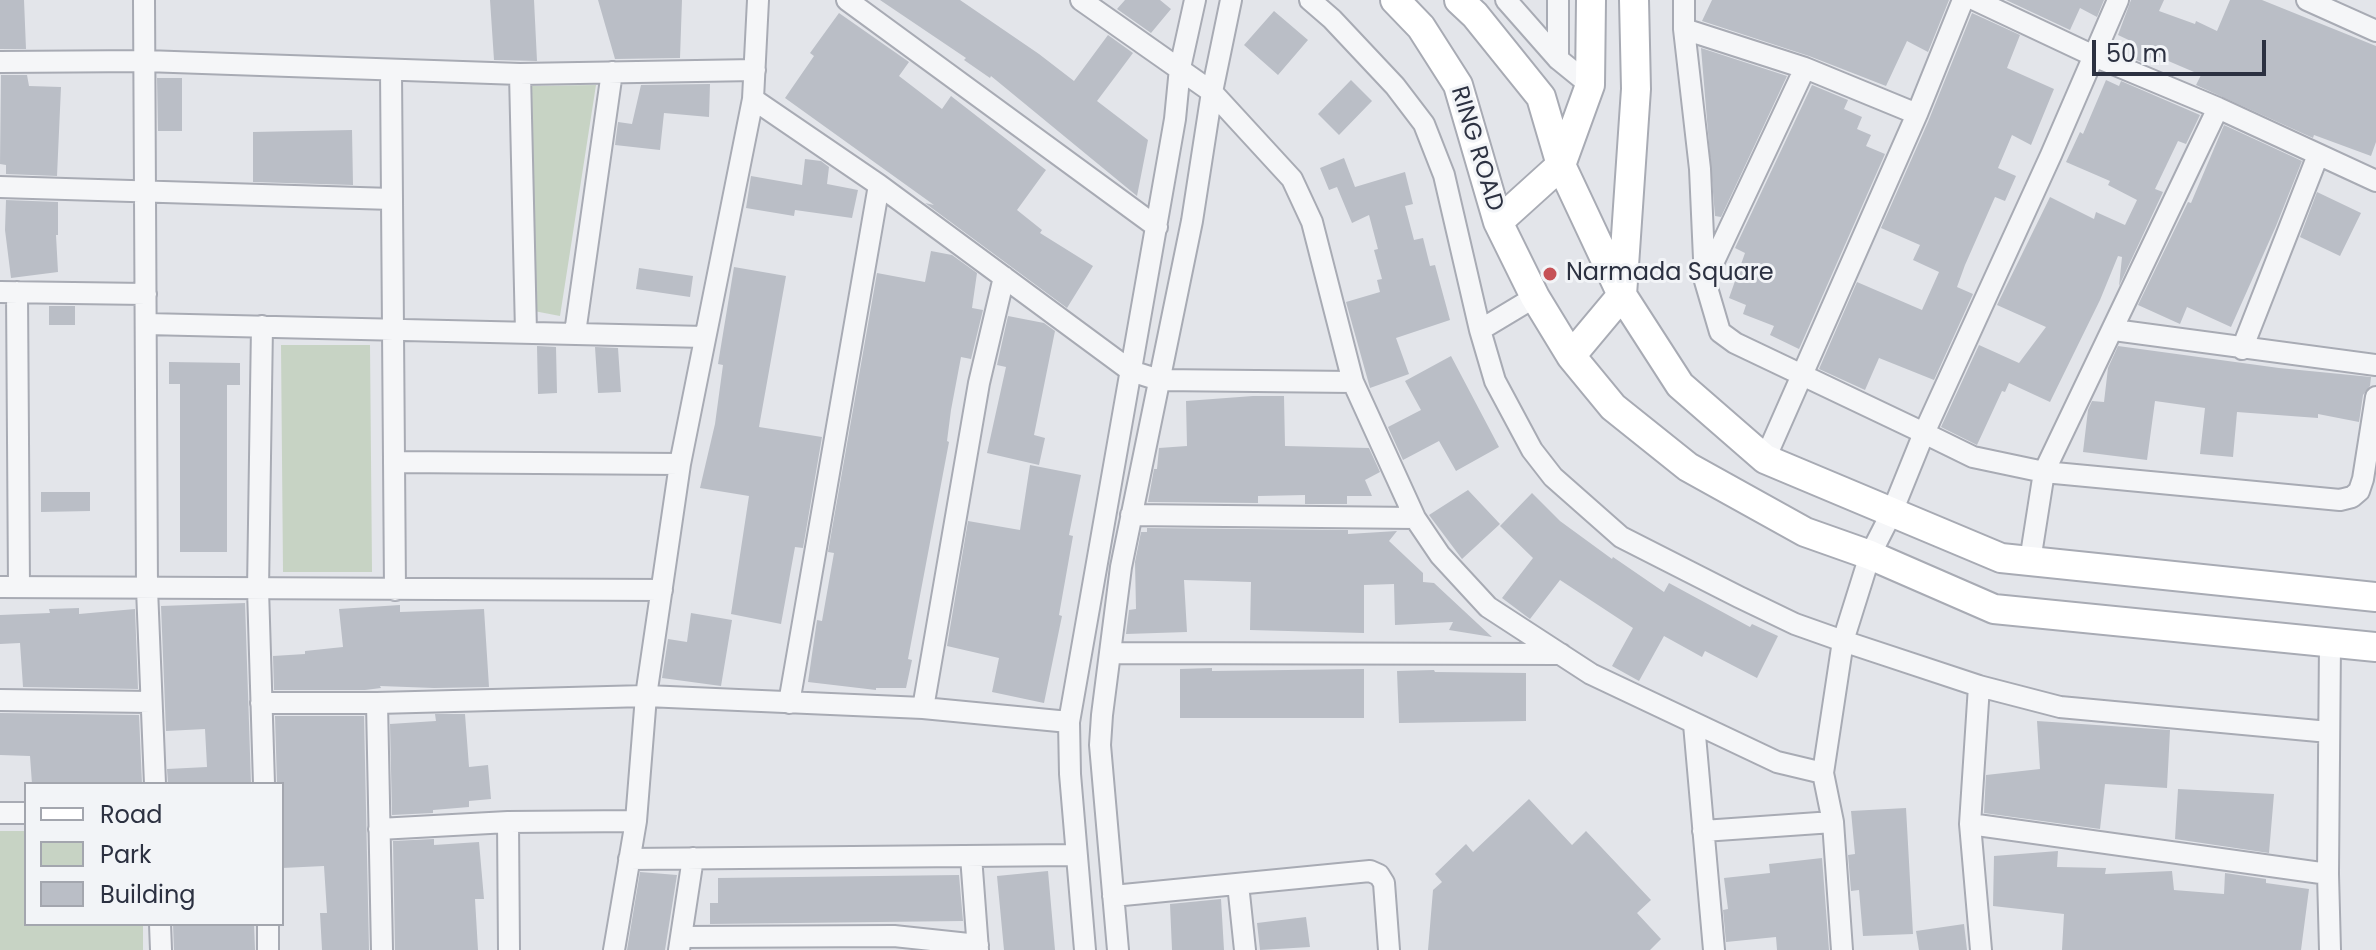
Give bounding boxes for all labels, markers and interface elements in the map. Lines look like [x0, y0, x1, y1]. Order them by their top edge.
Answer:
scale bar [2096, 24, 2270, 74]
text: 50 m [2106, 37, 2167, 70]
street label: RING ROAD [1443, 83, 1509, 215]
place label: Narmada Square [1566, 260, 1774, 288]
marker: Narmada Square [1541, 265, 1559, 283]
legend [24, 782, 284, 926]
text: Road [100, 798, 162, 831]
text: Park [100, 838, 151, 871]
text: Building [100, 878, 196, 911]

